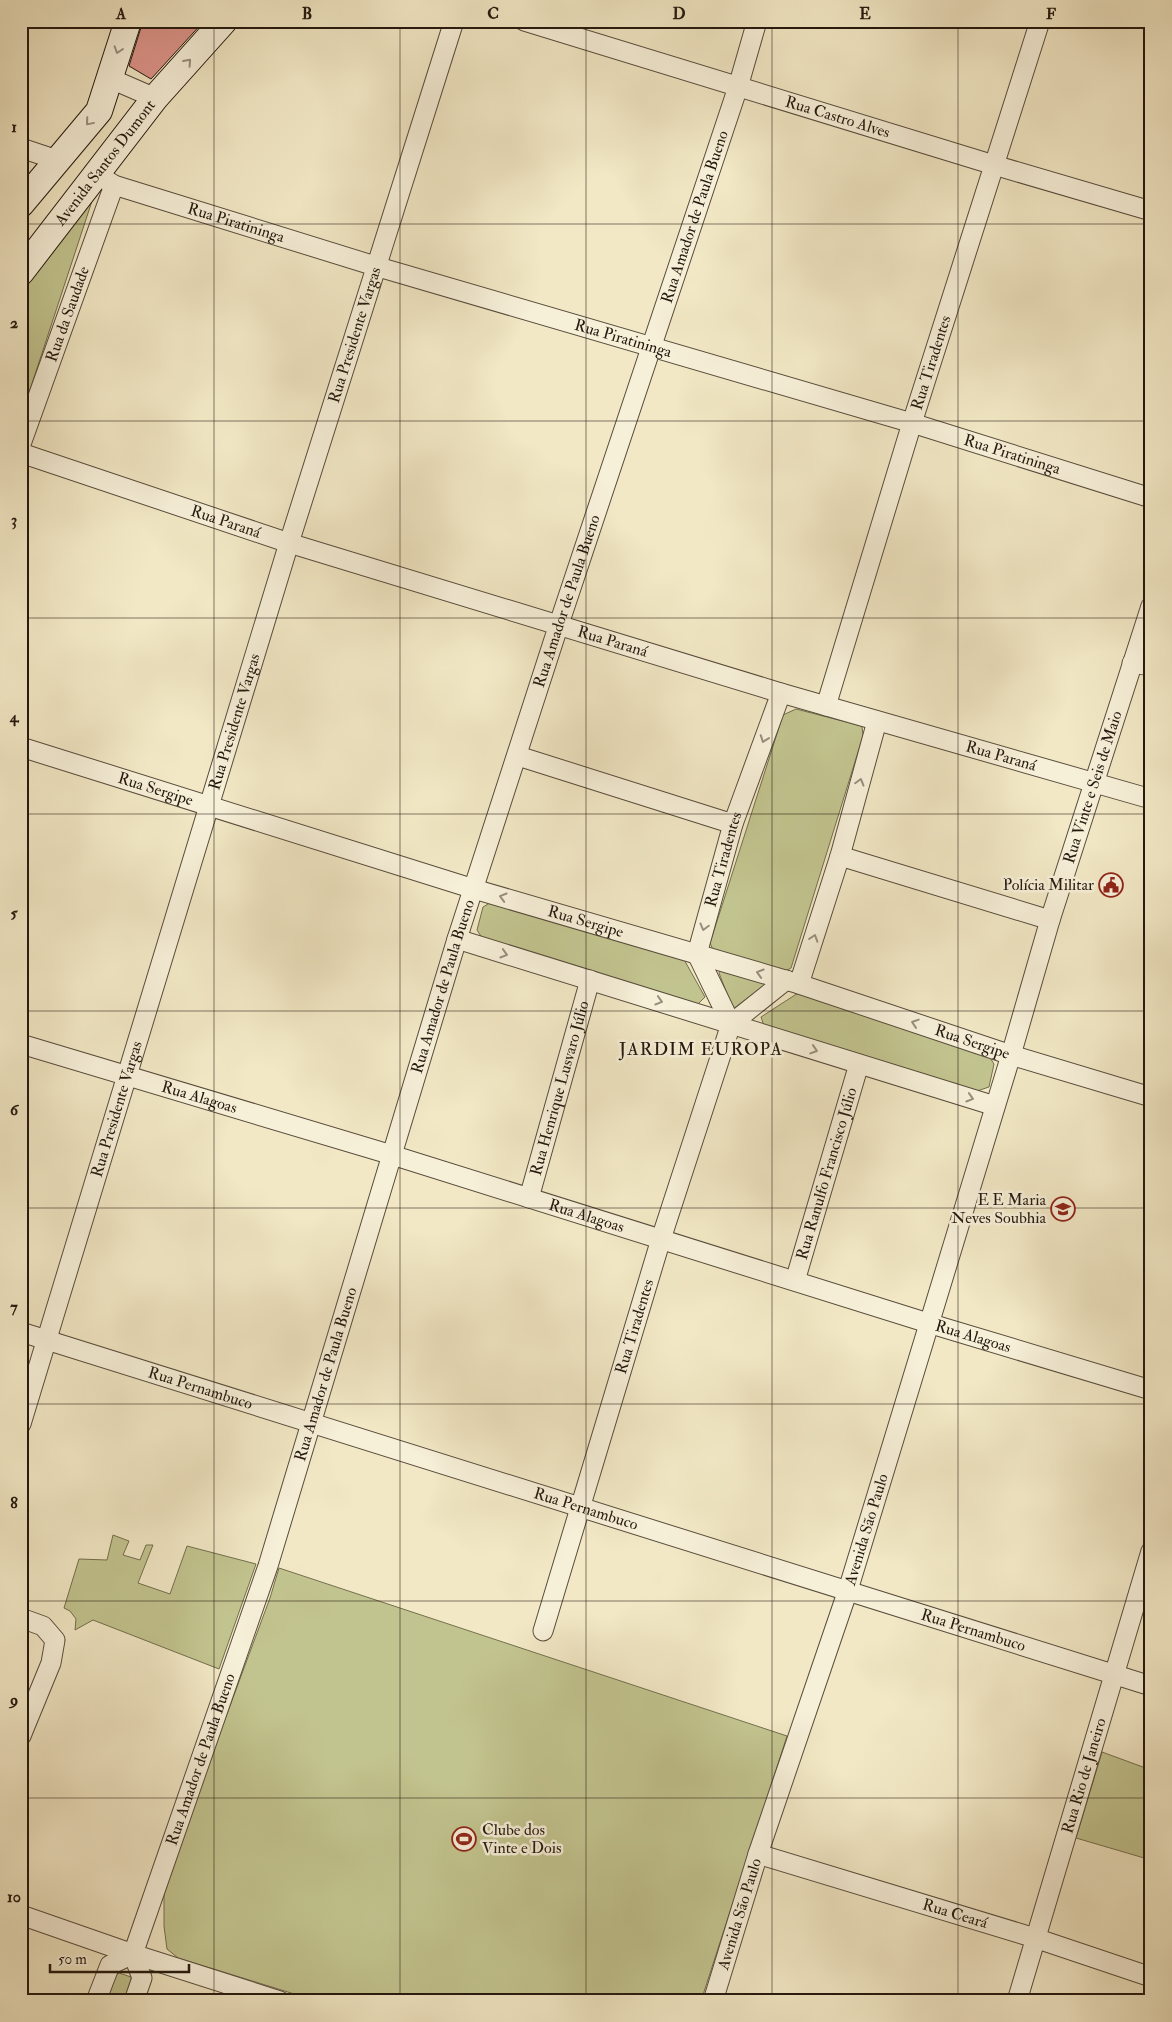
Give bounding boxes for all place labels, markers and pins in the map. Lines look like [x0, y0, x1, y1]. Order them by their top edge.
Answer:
public building icon: Polícia Militar [1098, 872, 1124, 898]
place label: Polícia Militar [1003, 875, 1094, 895]
place label: E E Maria Neves Soubhia [951, 1190, 1046, 1228]
school or university icon: E E Maria Neves Soubhia [1050, 1196, 1076, 1222]
place label: Clube dos Vinte e Dois [482, 1820, 561, 1858]
sports icon: Clube dos Vinte e Dois [451, 1826, 477, 1852]

